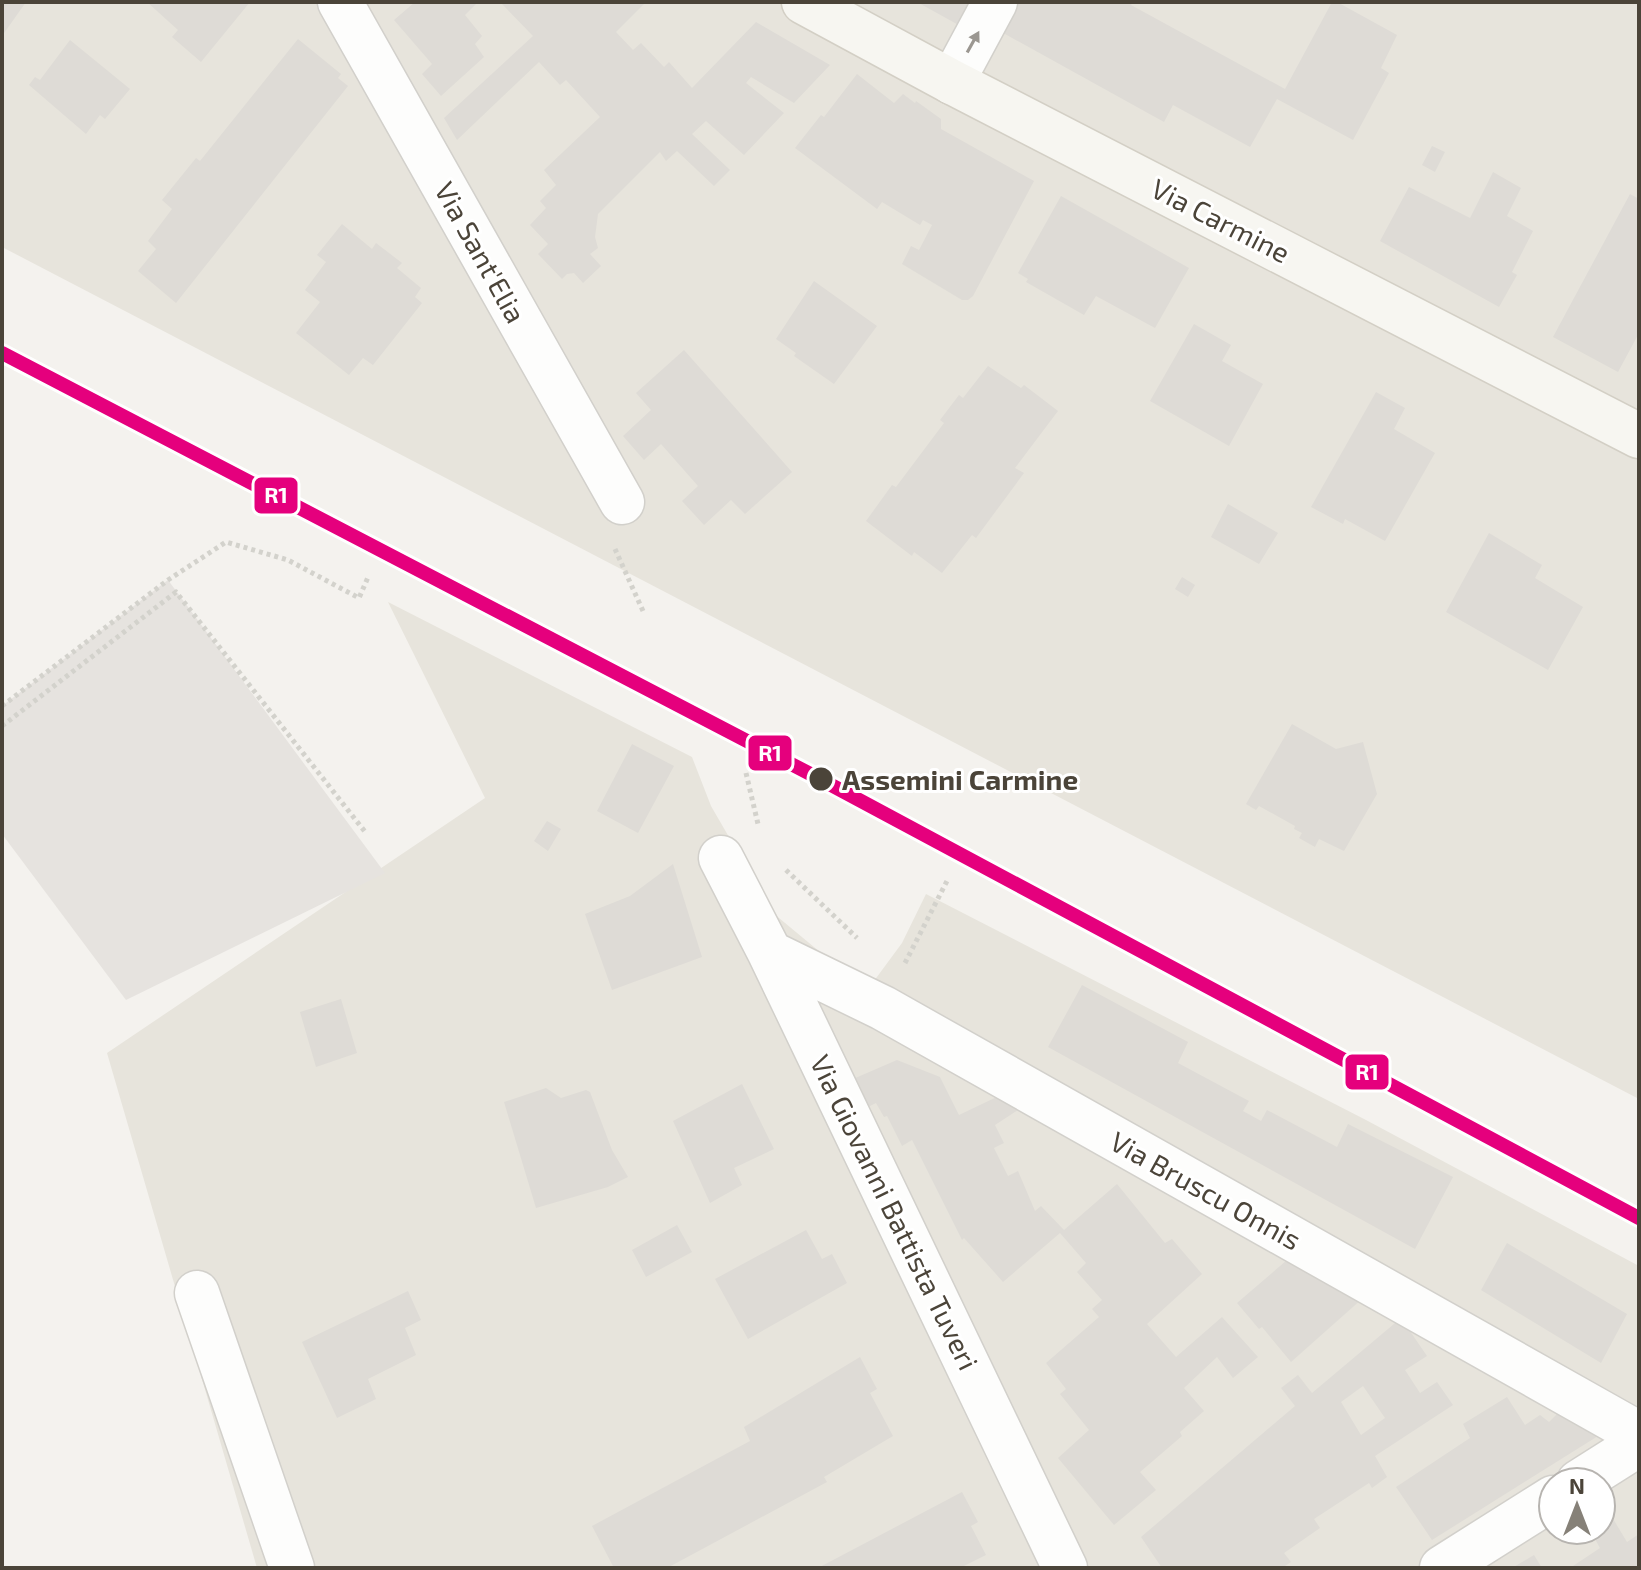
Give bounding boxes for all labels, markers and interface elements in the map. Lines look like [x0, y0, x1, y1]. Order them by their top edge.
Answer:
one-way arrow [966, 31, 980, 53]
street label: Via Carmine [1146, 171, 1296, 269]
street label: Via Sant'Elia [428, 176, 534, 328]
line badge: R1 [253, 476, 299, 515]
text: R1 [264, 481, 288, 507]
line badge: R1 [747, 734, 793, 772]
text: R1 [758, 739, 782, 765]
place label: Assemini Carmine [842, 762, 1078, 796]
marker: Assemini Carmine [807, 765, 835, 793]
street label: Via Giovanni Battista Tuveri [804, 1049, 986, 1375]
line badge: R1 [1344, 1053, 1390, 1091]
text: R1 [1355, 1058, 1379, 1084]
street label: Via Bruscu Onnis [1105, 1124, 1307, 1256]
north arrow [1537, 1466, 1617, 1546]
text: N [1569, 1472, 1585, 1498]

